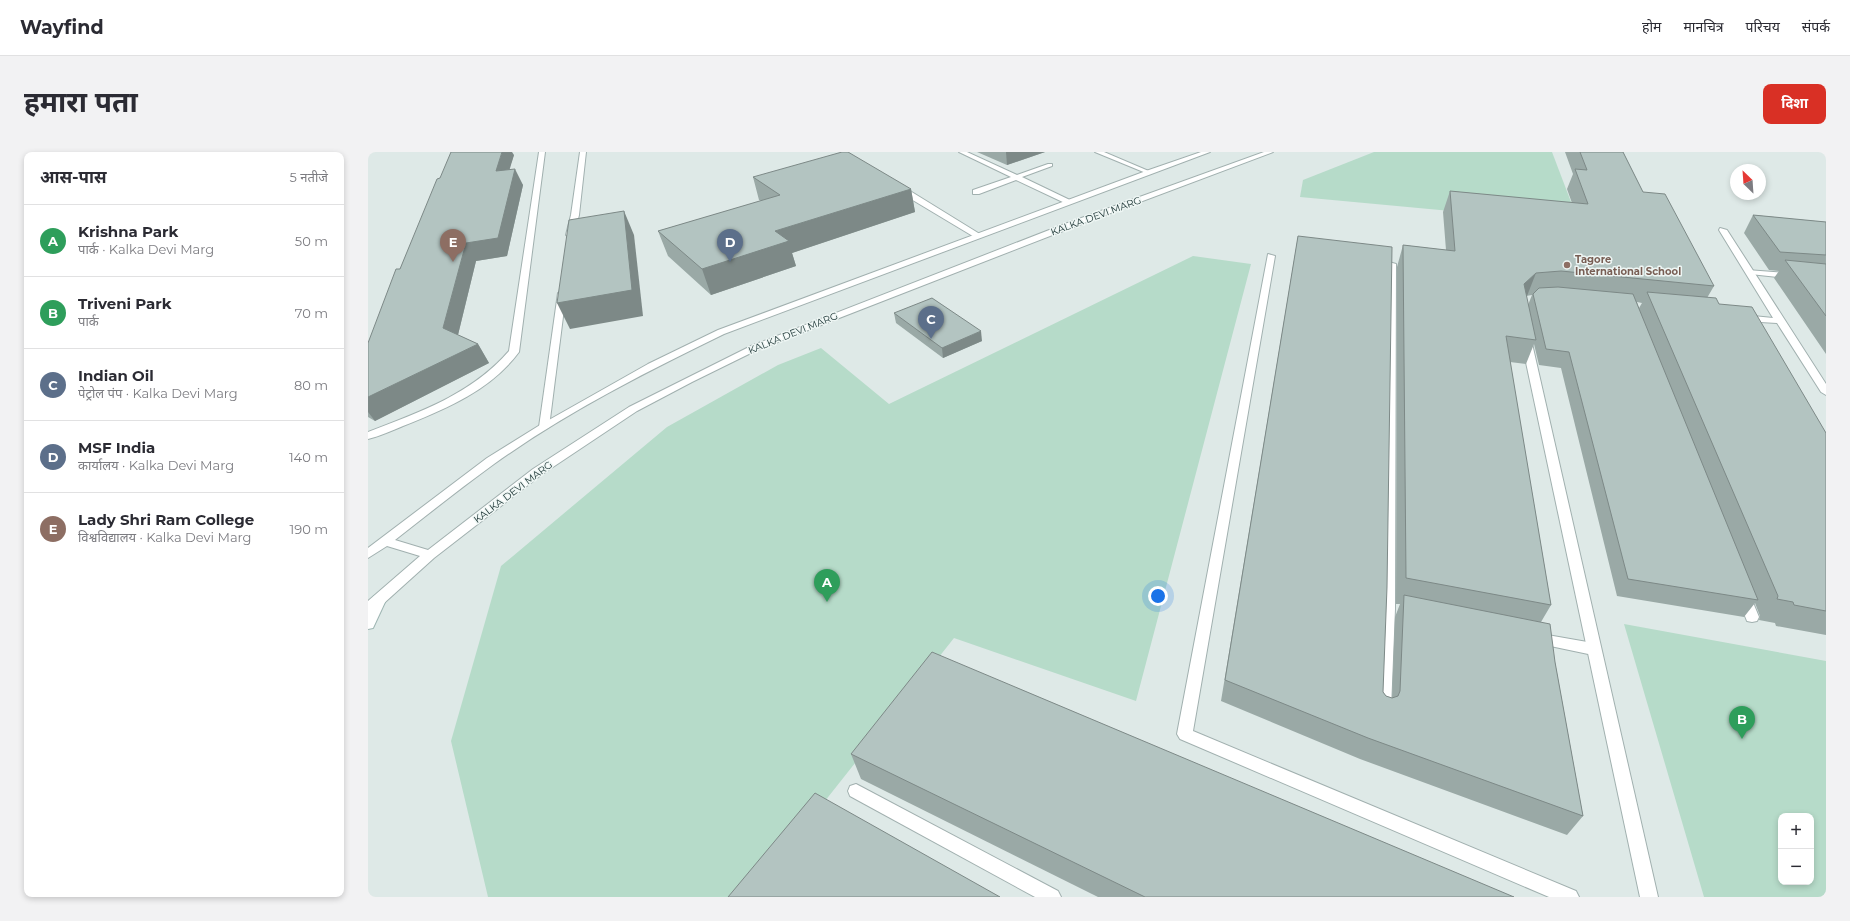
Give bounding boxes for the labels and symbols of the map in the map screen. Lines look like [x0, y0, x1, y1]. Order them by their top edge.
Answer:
north arrow [1730, 164, 1766, 200]
street label: KALKA DEVI MARG [1049, 194, 1143, 238]
pin: E [440, 229, 466, 262]
pin: D [717, 229, 743, 262]
place label: Tagore International School [1575, 253, 1681, 278]
marker: Tagore International School [1562, 260, 1572, 270]
pin: C [918, 306, 944, 339]
street label: KALKA DEVI MARG [746, 309, 840, 357]
street label: KALKA DEVI MARG [471, 458, 555, 526]
pin: A [814, 569, 840, 602]
your location [1148, 586, 1168, 606]
pin: B [1729, 706, 1755, 739]

